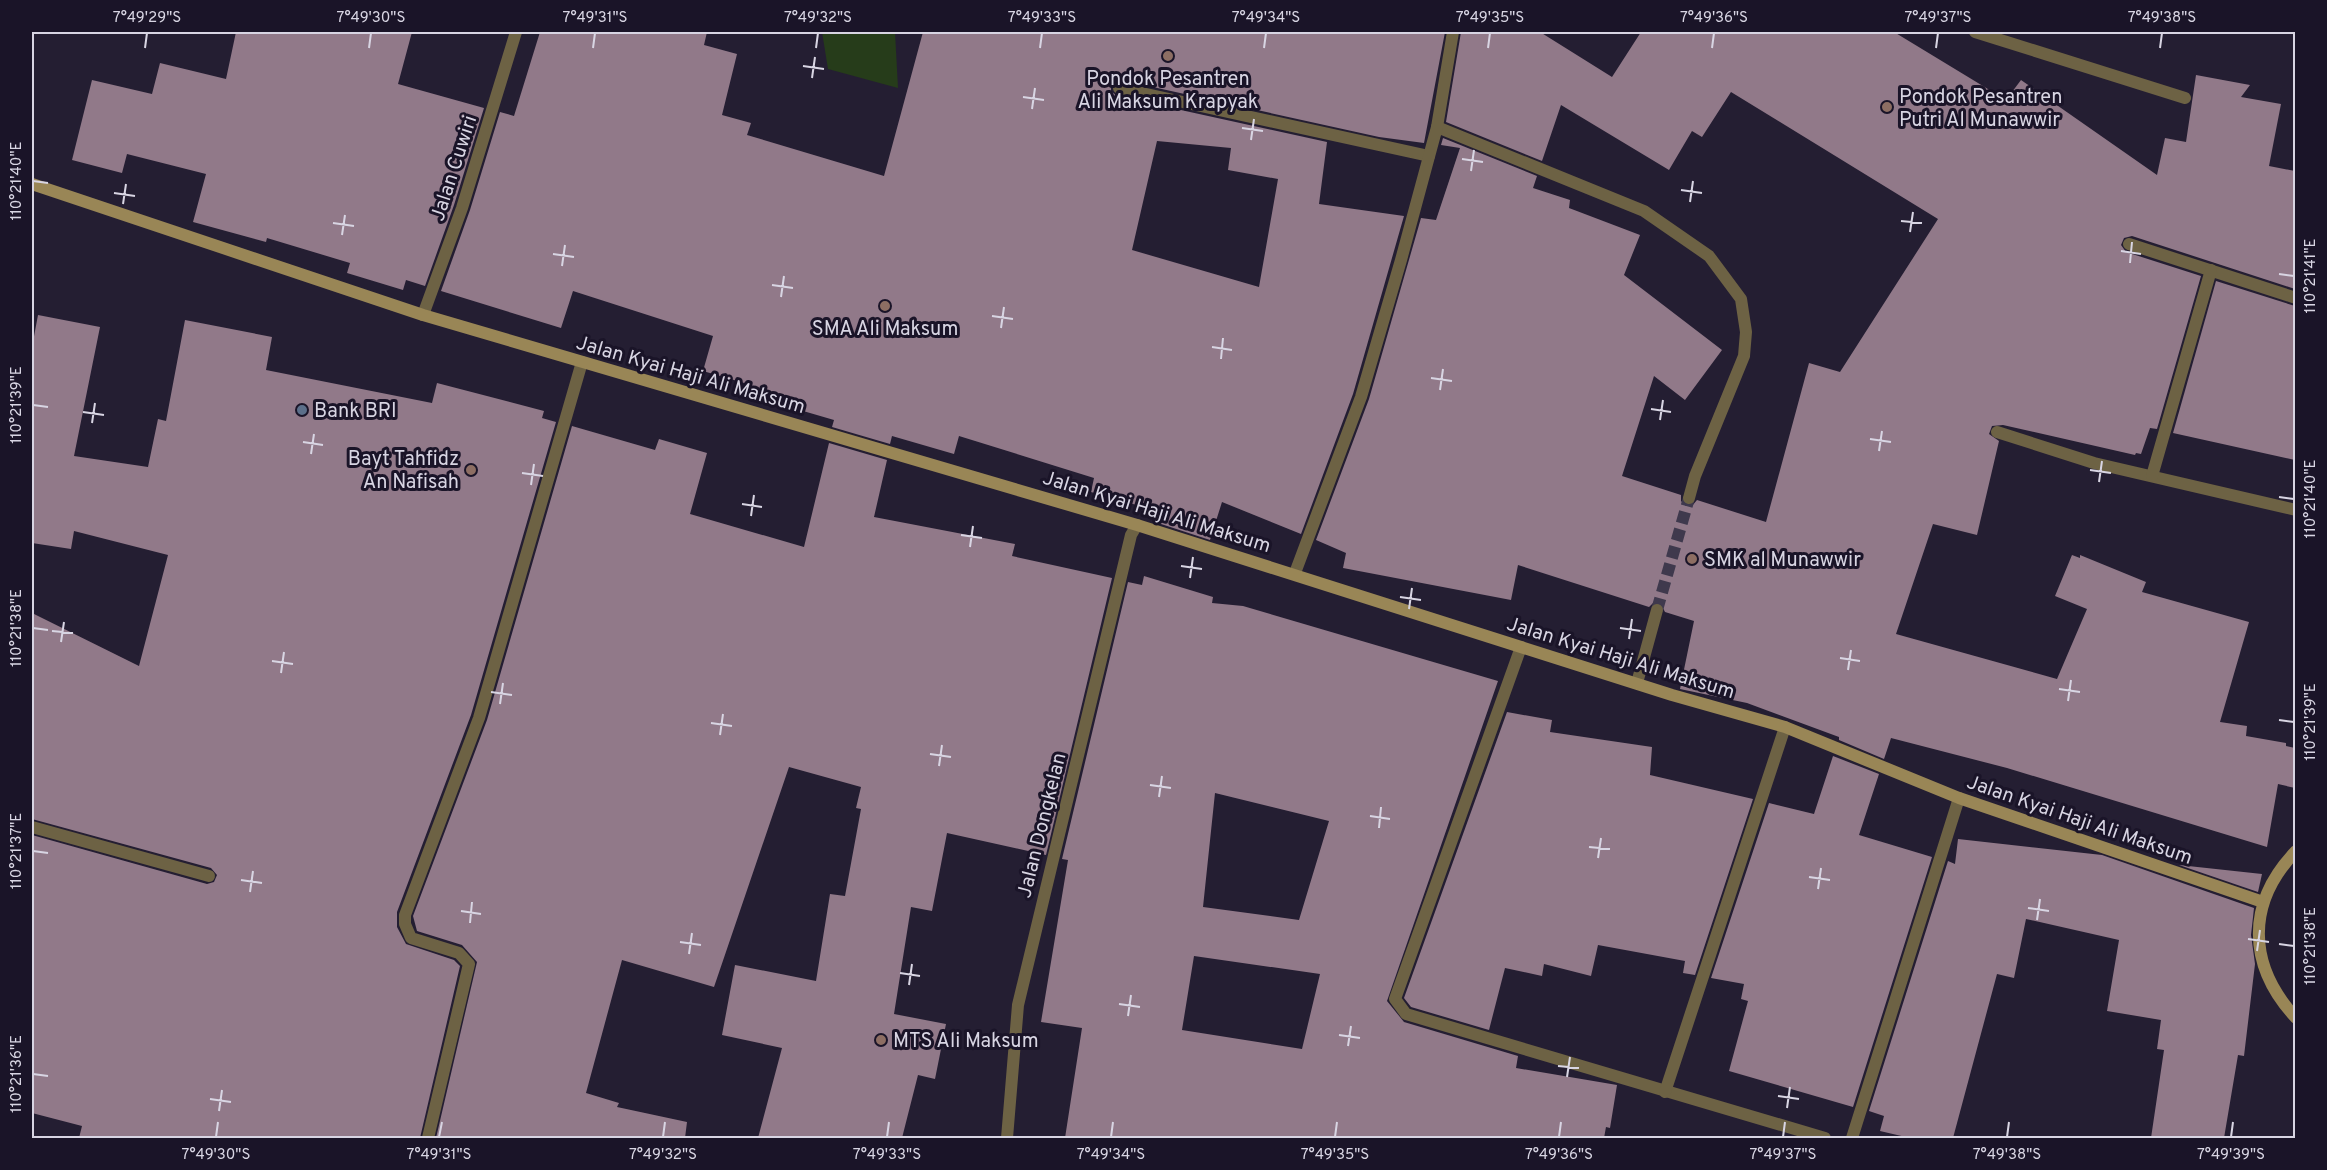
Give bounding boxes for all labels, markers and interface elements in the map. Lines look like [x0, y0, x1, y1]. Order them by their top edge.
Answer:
text: 7°49'29"S [113, 9, 181, 28]
text: 7°49'30"S [337, 9, 405, 28]
text: 7°49'31"S [563, 9, 627, 28]
text: 7°49'32"S [784, 9, 852, 28]
text: 7°49'33"S [1008, 9, 1076, 28]
text: 7°49'34"S [1232, 9, 1300, 28]
text: 7°49'35"S [1456, 9, 1524, 28]
text: 7°49'36"S [1680, 9, 1748, 28]
text: 7°49'37"S [1905, 9, 1971, 28]
text: 7°49'38"S [2128, 9, 2196, 28]
marker: Pondok Pesantren Ali Maksum Krapyak [1161, 49, 1175, 63]
place label: Pondok Pesantren Ali Maksum Krapyak [1078, 67, 1258, 116]
place label: Pondok Pesantren Putri Al Munawwir [1899, 85, 2062, 134]
marker: Pondok Pesantren Putri Al Munawwir [1880, 100, 1894, 114]
street label: Jalan Cuwiri [426, 112, 484, 225]
text: 110°21'40"E [8, 142, 27, 220]
text: 110°21'41"E [2302, 239, 2321, 313]
marker: SMA Ali Maksum [878, 299, 892, 313]
place label: SMA Ali Maksum [812, 317, 958, 343]
street label: Jalan Kyai Haji Ali Maksum [573, 331, 808, 421]
text: 110°21'39"E [8, 366, 27, 444]
place label: Bank BRI [314, 399, 397, 425]
marker: Bank BRI [295, 403, 309, 417]
place label: Bayt Tahfidz An Nafisah [348, 447, 459, 496]
text: 110°21'40"E [2302, 460, 2321, 538]
marker: Bayt Tahfidz An Nafisah [464, 463, 478, 477]
street label: Jalan Kyai Haji Ali Maksum [1039, 466, 1274, 560]
place label: SMK al Munawwir [1704, 548, 1861, 574]
marker: SMK al Munawwir [1685, 552, 1699, 566]
text: 110°21'38"E [8, 589, 27, 667]
street label: Jalan Kyai Haji Ali Maksum [1503, 612, 1738, 706]
text: 110°21'39"E [2302, 683, 2321, 761]
street label: Jalan Dongkelan [1012, 750, 1074, 901]
street label: Jalan Kyai Haji Ali Maksum [1963, 770, 2196, 872]
text: 110°21'37"E [8, 813, 27, 889]
text: 110°21'38"E [2302, 907, 2321, 985]
place label: MTS Ali Maksum [893, 1029, 1039, 1055]
marker: MTS Ali Maksum [874, 1033, 888, 1047]
text: 110°21'36"E [8, 1035, 27, 1113]
text: 7°49'30"S [182, 1146, 250, 1165]
text: 7°49'31"S [407, 1146, 471, 1165]
text: 7°49'32"S [629, 1146, 697, 1165]
text: 7°49'33"S [853, 1146, 921, 1165]
text: 7°49'34"S [1077, 1146, 1145, 1165]
text: 7°49'35"S [1301, 1146, 1369, 1165]
text: 7°49'36"S [1525, 1146, 1593, 1165]
text: 7°49'37"S [1750, 1146, 1816, 1165]
text: 7°49'38"S [1973, 1146, 2041, 1165]
text: 7°49'39"S [2197, 1146, 2265, 1165]

